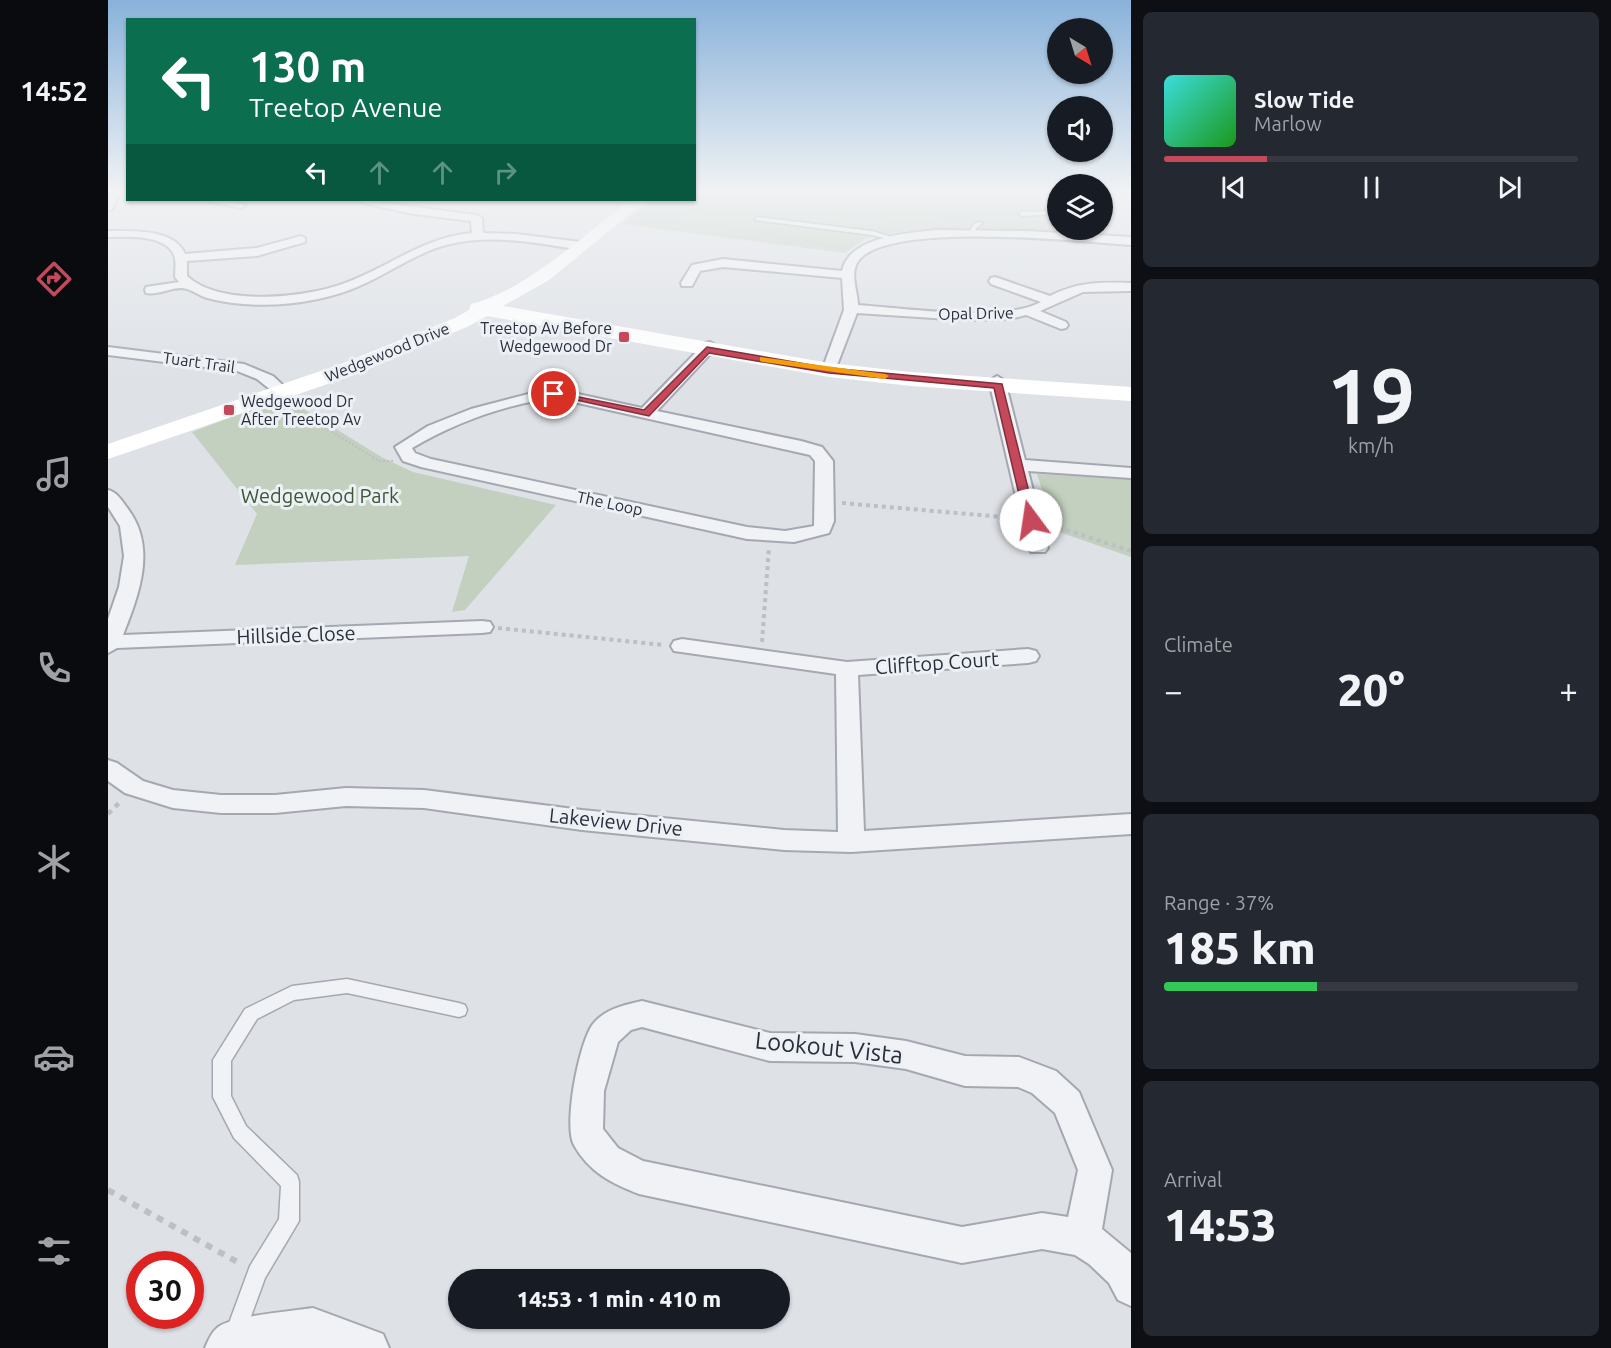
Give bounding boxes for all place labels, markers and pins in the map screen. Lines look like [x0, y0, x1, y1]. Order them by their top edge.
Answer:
place label: Treetop Av Before Wedgewood Dr [480, 319, 612, 355]
marker: Treetop Av Before Wedgewood Dr [617, 330, 631, 344]
pin [528, 368, 579, 419]
place label: Wedgewood Dr After Treetop Av [241, 392, 361, 428]
marker: Wedgewood Dr After Treetop Av [222, 403, 236, 417]

